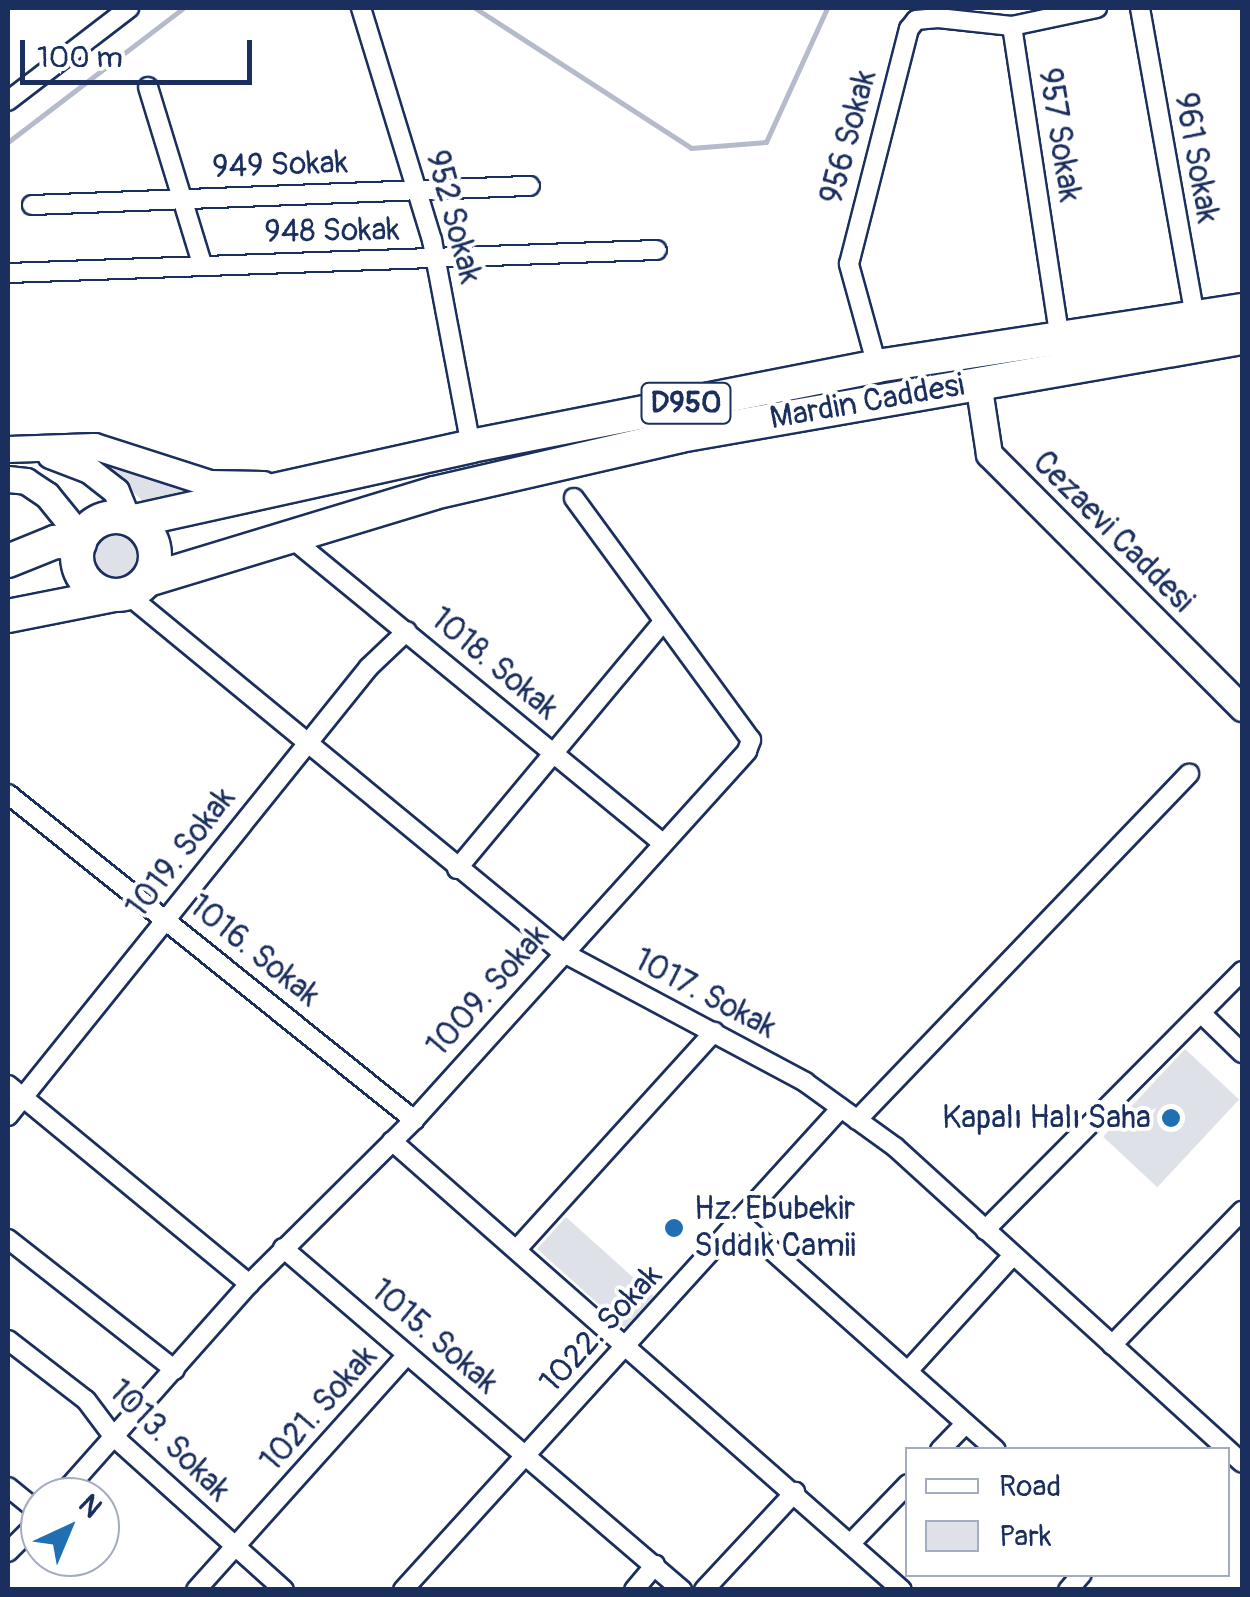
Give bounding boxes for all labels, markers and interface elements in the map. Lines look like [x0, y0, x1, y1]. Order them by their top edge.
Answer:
scale bar [25, 20, 258, 82]
text: 100 m [37, 39, 123, 76]
street label: 957 Sokak [1029, 65, 1089, 205]
street label: 956 Sokak [813, 66, 885, 208]
street label: 961 Sokak [1166, 90, 1226, 226]
street label: 949 Sokak [211, 143, 349, 187]
street label: 952 Sokak [417, 146, 489, 288]
street label: 948 Sokak [264, 211, 400, 251]
street label: Mardin Caddesi [767, 366, 967, 438]
road number: D950 [638, 378, 734, 428]
street label: Cezaevi Caddesi [1024, 443, 1202, 621]
street label: 1018. Sokak [423, 600, 565, 728]
street label: 1019. Sokak [118, 780, 244, 926]
street label: 1016. Sokak [181, 887, 327, 1015]
street label: 1009. Sokak [419, 917, 557, 1065]
street label: 1017. Sokak [627, 941, 783, 1047]
place label: Kapalı Halı Saha [942, 1099, 1151, 1137]
marker: Kapalı Halı Saha [1160, 1107, 1182, 1129]
place label: Hz. Ebubekir Sıddık Camii [694, 1191, 856, 1266]
marker: Hz. Ebubekir Sıddık Camii [663, 1217, 685, 1239]
street label: 1022. Sokak [532, 1257, 670, 1401]
street label: 1015. Sokak [363, 1271, 505, 1403]
street label: 1021. Sokak [252, 1338, 386, 1480]
street label: 1013. Sokak [100, 1372, 238, 1510]
legend [905, 1447, 1230, 1577]
text: Road [999, 1468, 1061, 1505]
north arrow [20, 1477, 120, 1577]
text: N [71, 1487, 109, 1526]
text: Park [999, 1518, 1052, 1555]

